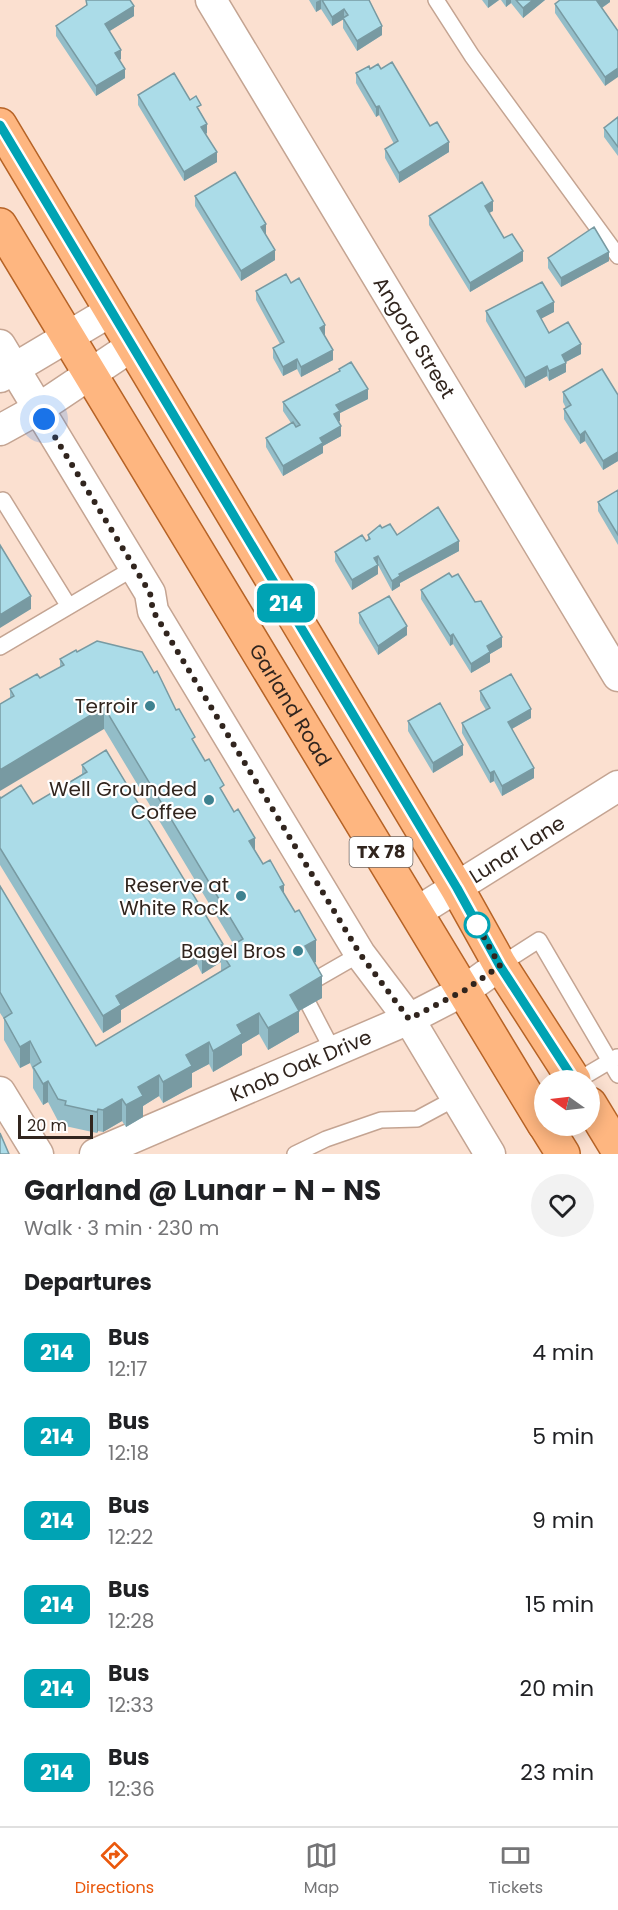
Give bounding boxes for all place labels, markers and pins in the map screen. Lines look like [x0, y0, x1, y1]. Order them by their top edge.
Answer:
place label: Terroir [75, 692, 138, 720]
marker: Terroir [143, 699, 157, 713]
place label: Well Grounded Coffee [49, 775, 197, 826]
marker: Well Grounded Coffee [202, 793, 216, 807]
place label: Reserve at White Rock [119, 871, 230, 922]
marker: Reserve at White Rock [234, 889, 248, 903]
unlabelled marker [464, 912, 490, 938]
place label: Bagel Bros [181, 937, 286, 965]
marker: Bagel Bros [291, 944, 305, 958]

